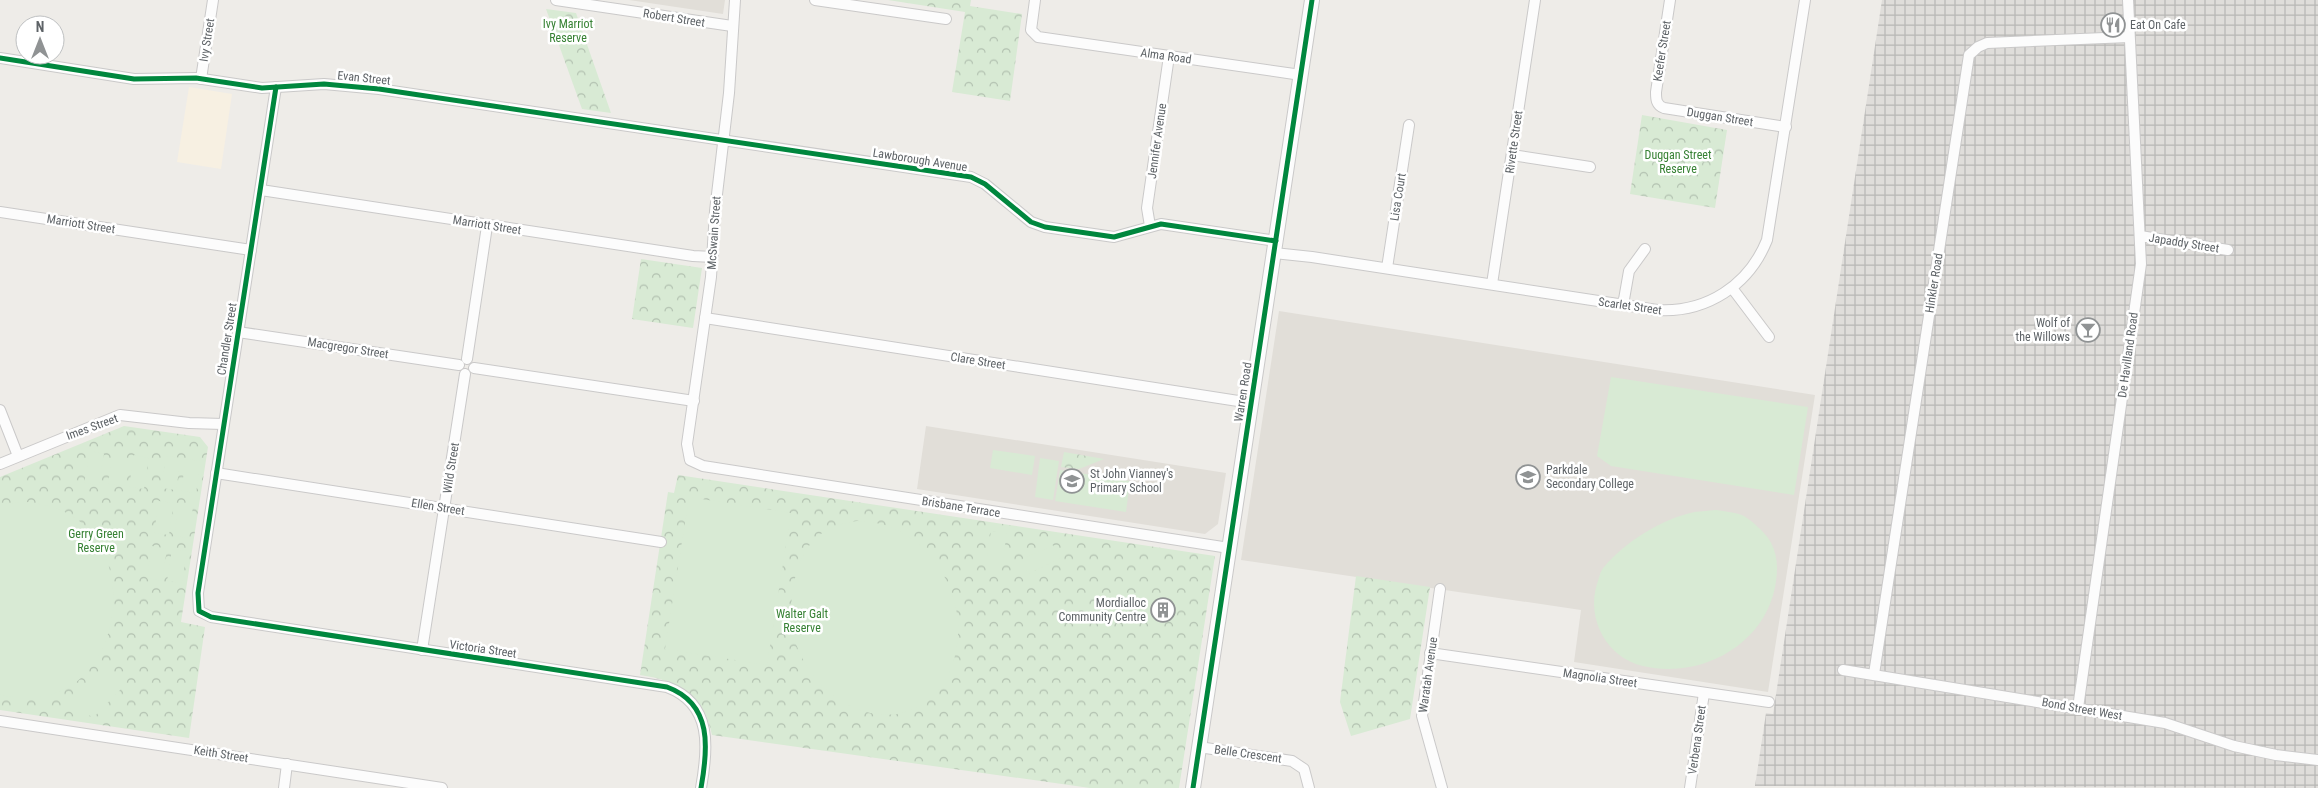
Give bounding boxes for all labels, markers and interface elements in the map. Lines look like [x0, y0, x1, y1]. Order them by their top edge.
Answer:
street label: Robert Street [642, 6, 706, 30]
restaurant icon: Eat On Cafe [2100, 12, 2126, 38]
north arrow [15, 15, 65, 65]
street label: Ivy Street [197, 17, 217, 63]
park label: Ivy Marriot Reserve [543, 17, 594, 45]
place label: Eat On Cafe [2130, 18, 2186, 32]
text: N [36, 19, 44, 35]
street label: Keefer Street [1650, 19, 1674, 82]
street label: Alma Road [1140, 45, 1192, 67]
street label: Evan Street [337, 68, 392, 88]
street label: Jennifer Avenue [1145, 102, 1169, 180]
street label: Duggan Street [1686, 105, 1755, 129]
street label: Rivette Street [1503, 109, 1525, 174]
street label: Lawborough Avenue [872, 146, 969, 174]
park label: Duggan Street Reserve [1645, 148, 1712, 176]
street label: Lisa Court [1387, 171, 1409, 222]
street label: McSwain Street [704, 195, 724, 270]
street label: Marriott Street [46, 212, 117, 236]
street label: Marriott Street [452, 213, 523, 237]
street label: Japaddy Street [2148, 231, 2221, 256]
street label: Hinkler Road [1922, 252, 1946, 314]
street label: Scarlet Street [1597, 295, 1663, 317]
street label: Chandler Street [214, 301, 240, 376]
street label: De Havilland Road [2115, 311, 2141, 399]
place label: Wolf of the Willows [2016, 316, 2070, 344]
bar icon: Wolf of the Willows [2075, 317, 2101, 343]
street label: Macgregor Street [306, 335, 390, 361]
street label: Clare Street [950, 350, 1007, 372]
street label: Warren Road [1231, 361, 1255, 423]
street label: Imes Street [64, 411, 120, 443]
street label: Wild Street [440, 441, 462, 495]
place label: Parkdale Secondary College [1546, 463, 1634, 491]
school or university icon: Parkdale Secondary College [1515, 464, 1541, 490]
place label: St John Vianney's Primary School [1090, 467, 1173, 495]
school or university icon: St John Vianney's Primary School [1059, 468, 1085, 494]
street label: Brisbane Terrace [921, 494, 1002, 520]
street label: Ellen Street [410, 496, 466, 518]
park label: Gerry Green Reserve [68, 527, 124, 555]
place label: Mordialloc Community Centre [1058, 596, 1146, 624]
building icon: Mordialloc Community Centre [1150, 597, 1176, 623]
park label: Walter Galt Reserve [776, 607, 829, 635]
street label: Waratah Avenue [1416, 636, 1440, 714]
street label: Victoria Street [449, 637, 518, 661]
street label: Magnolia Street [1562, 666, 1638, 690]
street label: Bond Street West [2041, 695, 2124, 723]
street label: Verbena Street [1685, 704, 1709, 776]
street label: Belle Crescent [1213, 742, 1283, 766]
street label: Keith Street [193, 743, 250, 765]

